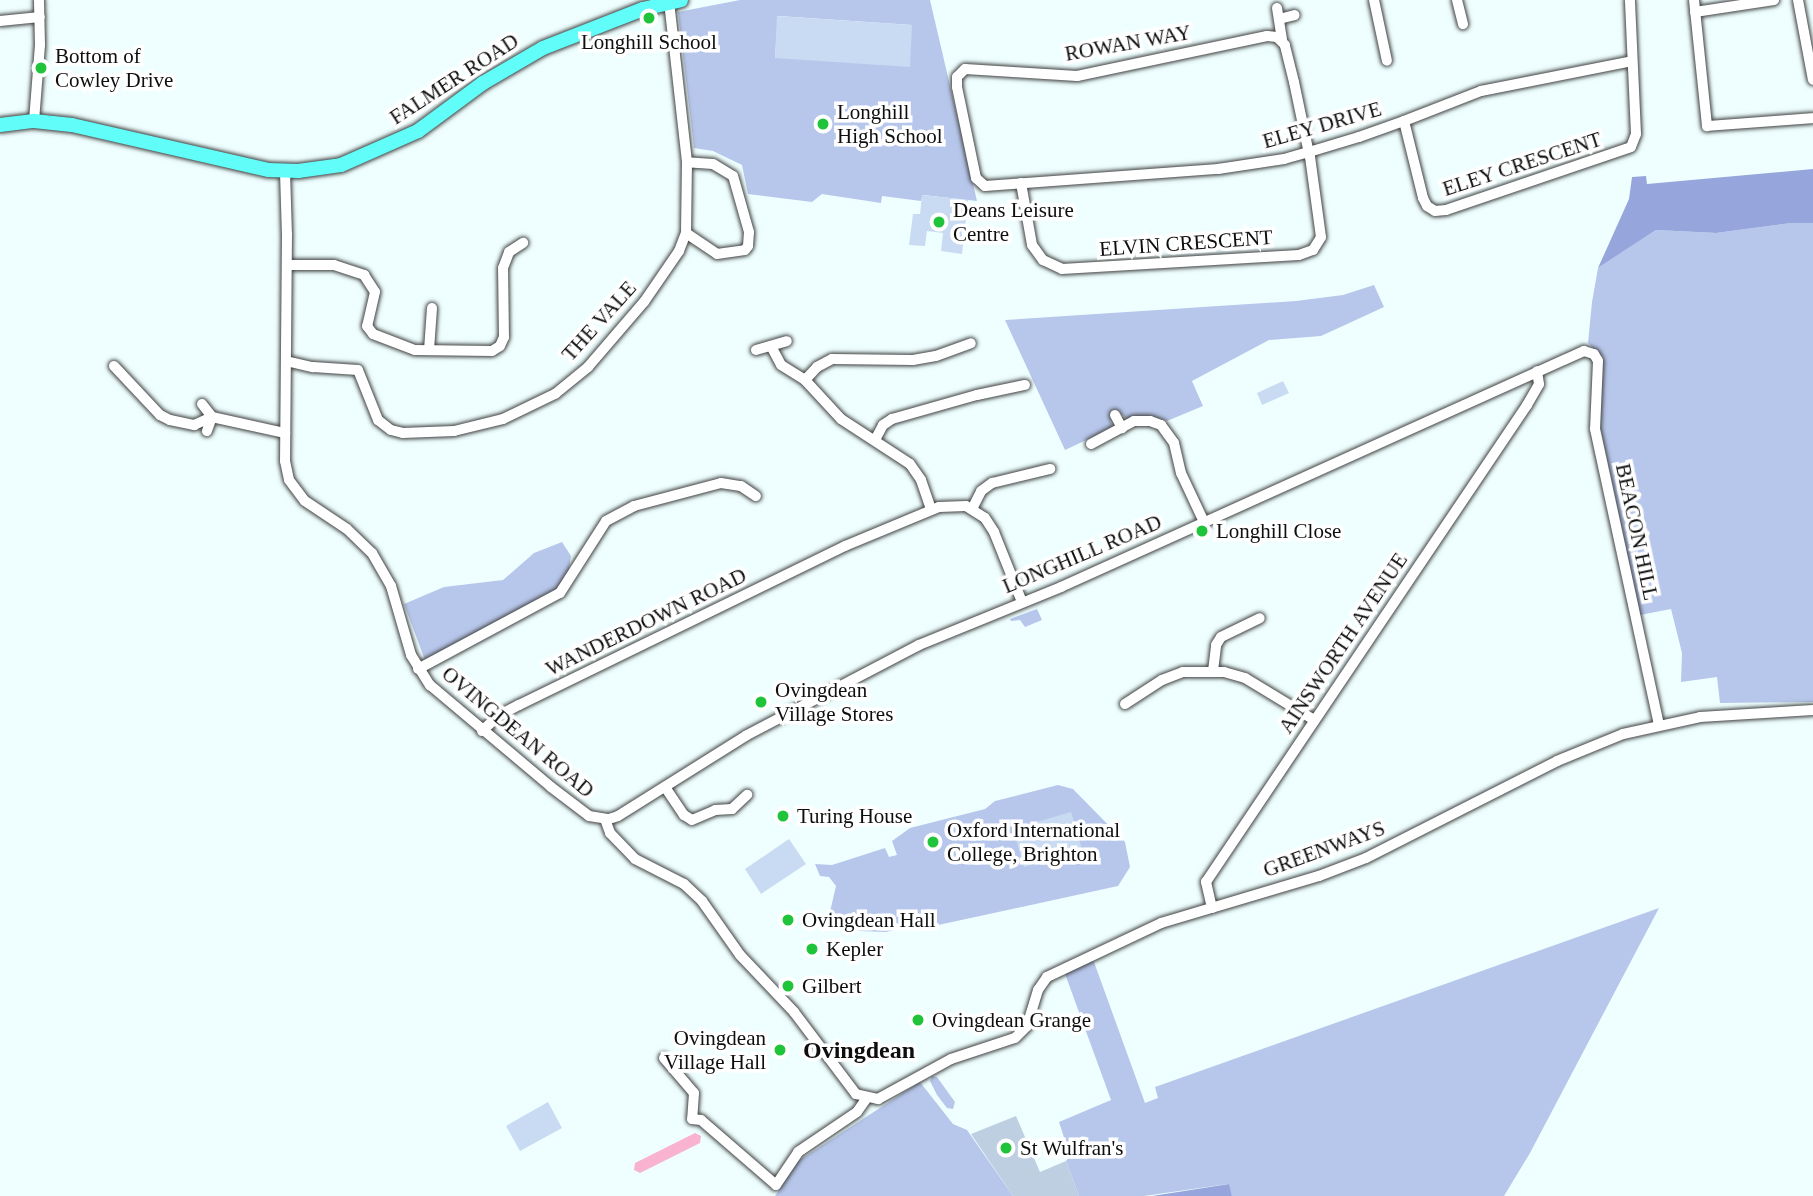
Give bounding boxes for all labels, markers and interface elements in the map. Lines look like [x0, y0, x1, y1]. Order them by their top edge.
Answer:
marker: Longhill School [641, 10, 657, 26]
street label: ROWAN WAY [1063, 19, 1193, 67]
street label: FALMER ROAD [385, 28, 523, 130]
place label: Longhill School [581, 29, 717, 55]
place label: Bottom of Cowley Drive [55, 43, 173, 93]
marker: Bottom of Cowley Drive [33, 60, 49, 76]
street label: ELEY DRIVE [1259, 96, 1385, 154]
place label: Longhill High School [837, 99, 943, 149]
marker: Longhill High School [815, 116, 831, 132]
street label: ELEY CRESCENT [1439, 126, 1605, 202]
place label: Deans Leisure Centre [953, 197, 1074, 247]
marker: Deans Leisure Centre [931, 214, 947, 230]
street label: ELVIN CRESCENT [1099, 224, 1273, 262]
street label: THE VALE [556, 276, 642, 366]
street label: BEACON HILL [1610, 461, 1664, 603]
street label: LONGHILL ROAD [998, 509, 1166, 599]
place label: Longhill Close [1216, 518, 1341, 544]
marker: Longhill Close [1194, 523, 1210, 539]
street label: AINSWORTH AVENUE [1273, 547, 1413, 739]
street label: WANDERDOWN ROAD [542, 562, 750, 682]
street label: OVINGDEAN ROAD [437, 661, 599, 803]
place label: Ovingdean Village Stores [775, 677, 893, 727]
marker: Ovingdean Village Stores [753, 694, 769, 710]
place label: Turing House [797, 803, 912, 829]
marker: Turing House [775, 808, 791, 824]
street label: GREENWAYS [1260, 815, 1388, 883]
place label: Oxford International College, Brighton [947, 817, 1120, 867]
marker: Oxford International College, Brighton [925, 834, 941, 850]
place label: Ovingdean Hall [802, 907, 936, 933]
marker: Ovingdean Hall [780, 912, 796, 928]
place label: Kepler [826, 936, 883, 962]
marker: Kepler [804, 941, 820, 957]
place label: Gilbert [802, 973, 861, 999]
marker: Gilbert [780, 978, 796, 994]
place label: Ovingdean Grange [932, 1007, 1091, 1033]
marker: Ovingdean Grange [910, 1012, 926, 1028]
place label: Ovingdean Village Hall [664, 1025, 766, 1075]
district label: Ovingdean [803, 1037, 915, 1065]
marker: Ovingdean Village Hall [772, 1042, 788, 1058]
place label: St Wulfran's [1020, 1135, 1124, 1161]
marker: St Wulfran's [998, 1140, 1014, 1156]

